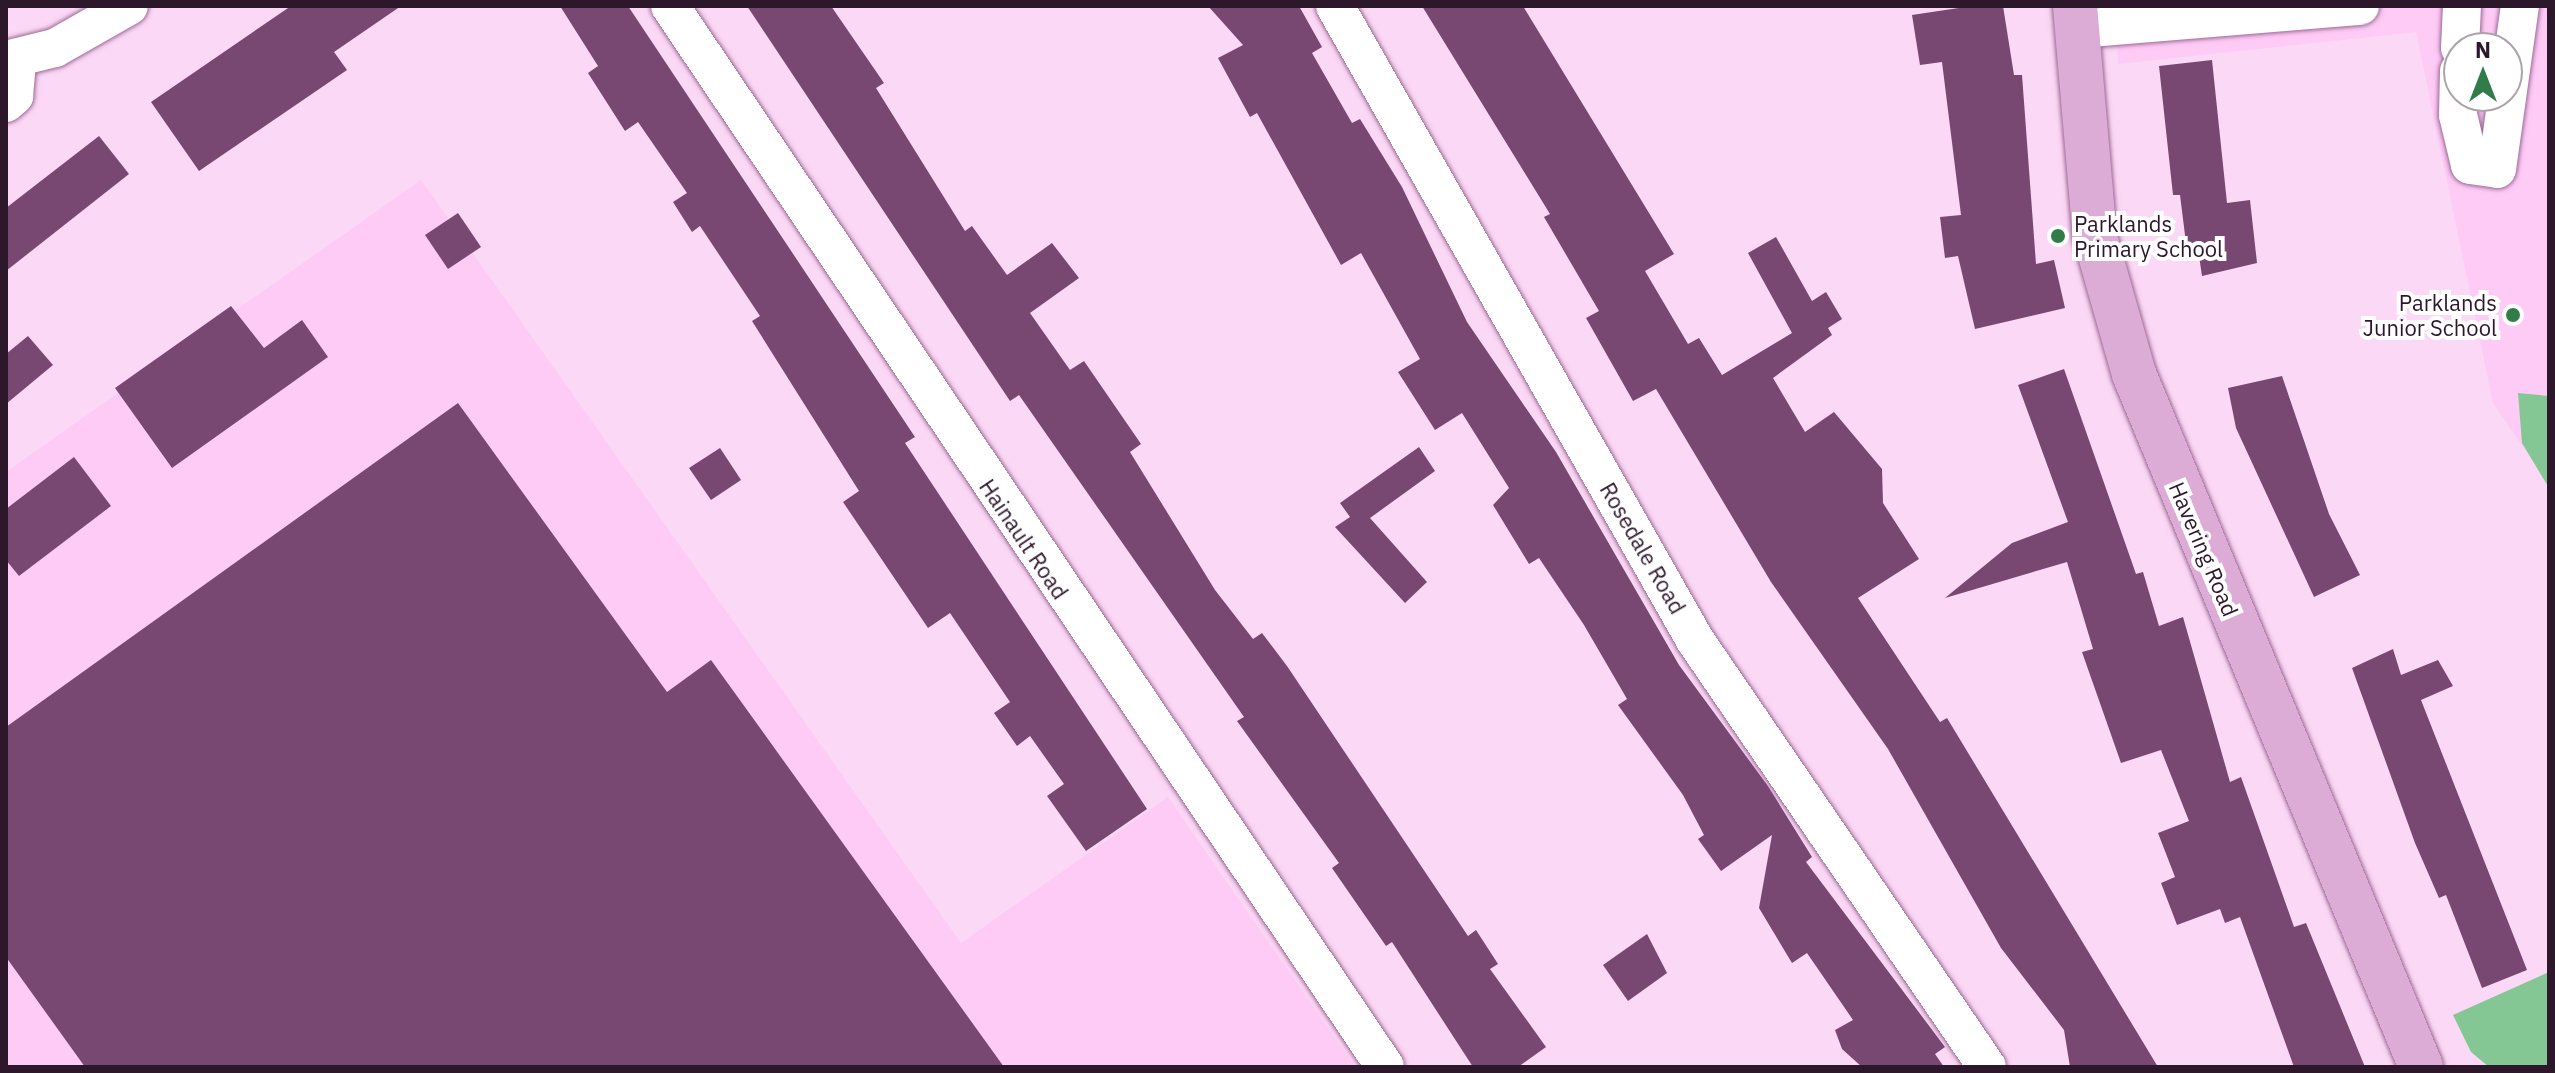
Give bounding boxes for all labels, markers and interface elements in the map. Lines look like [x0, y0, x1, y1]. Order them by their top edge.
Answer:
north arrow [2443, 32, 2523, 112]
text: N [2475, 35, 2491, 64]
place label: Parklands Primary School [2074, 210, 2223, 262]
marker: Parklands Primary School [2049, 227, 2067, 245]
place label: Parklands Junior School [2363, 289, 2497, 340]
marker: Parklands Junior School [2504, 306, 2522, 324]
street label: Hainault Road [974, 474, 1074, 604]
street label: Rosedale Road [1595, 478, 1691, 618]
street label: Havering Road [2164, 478, 2244, 620]

